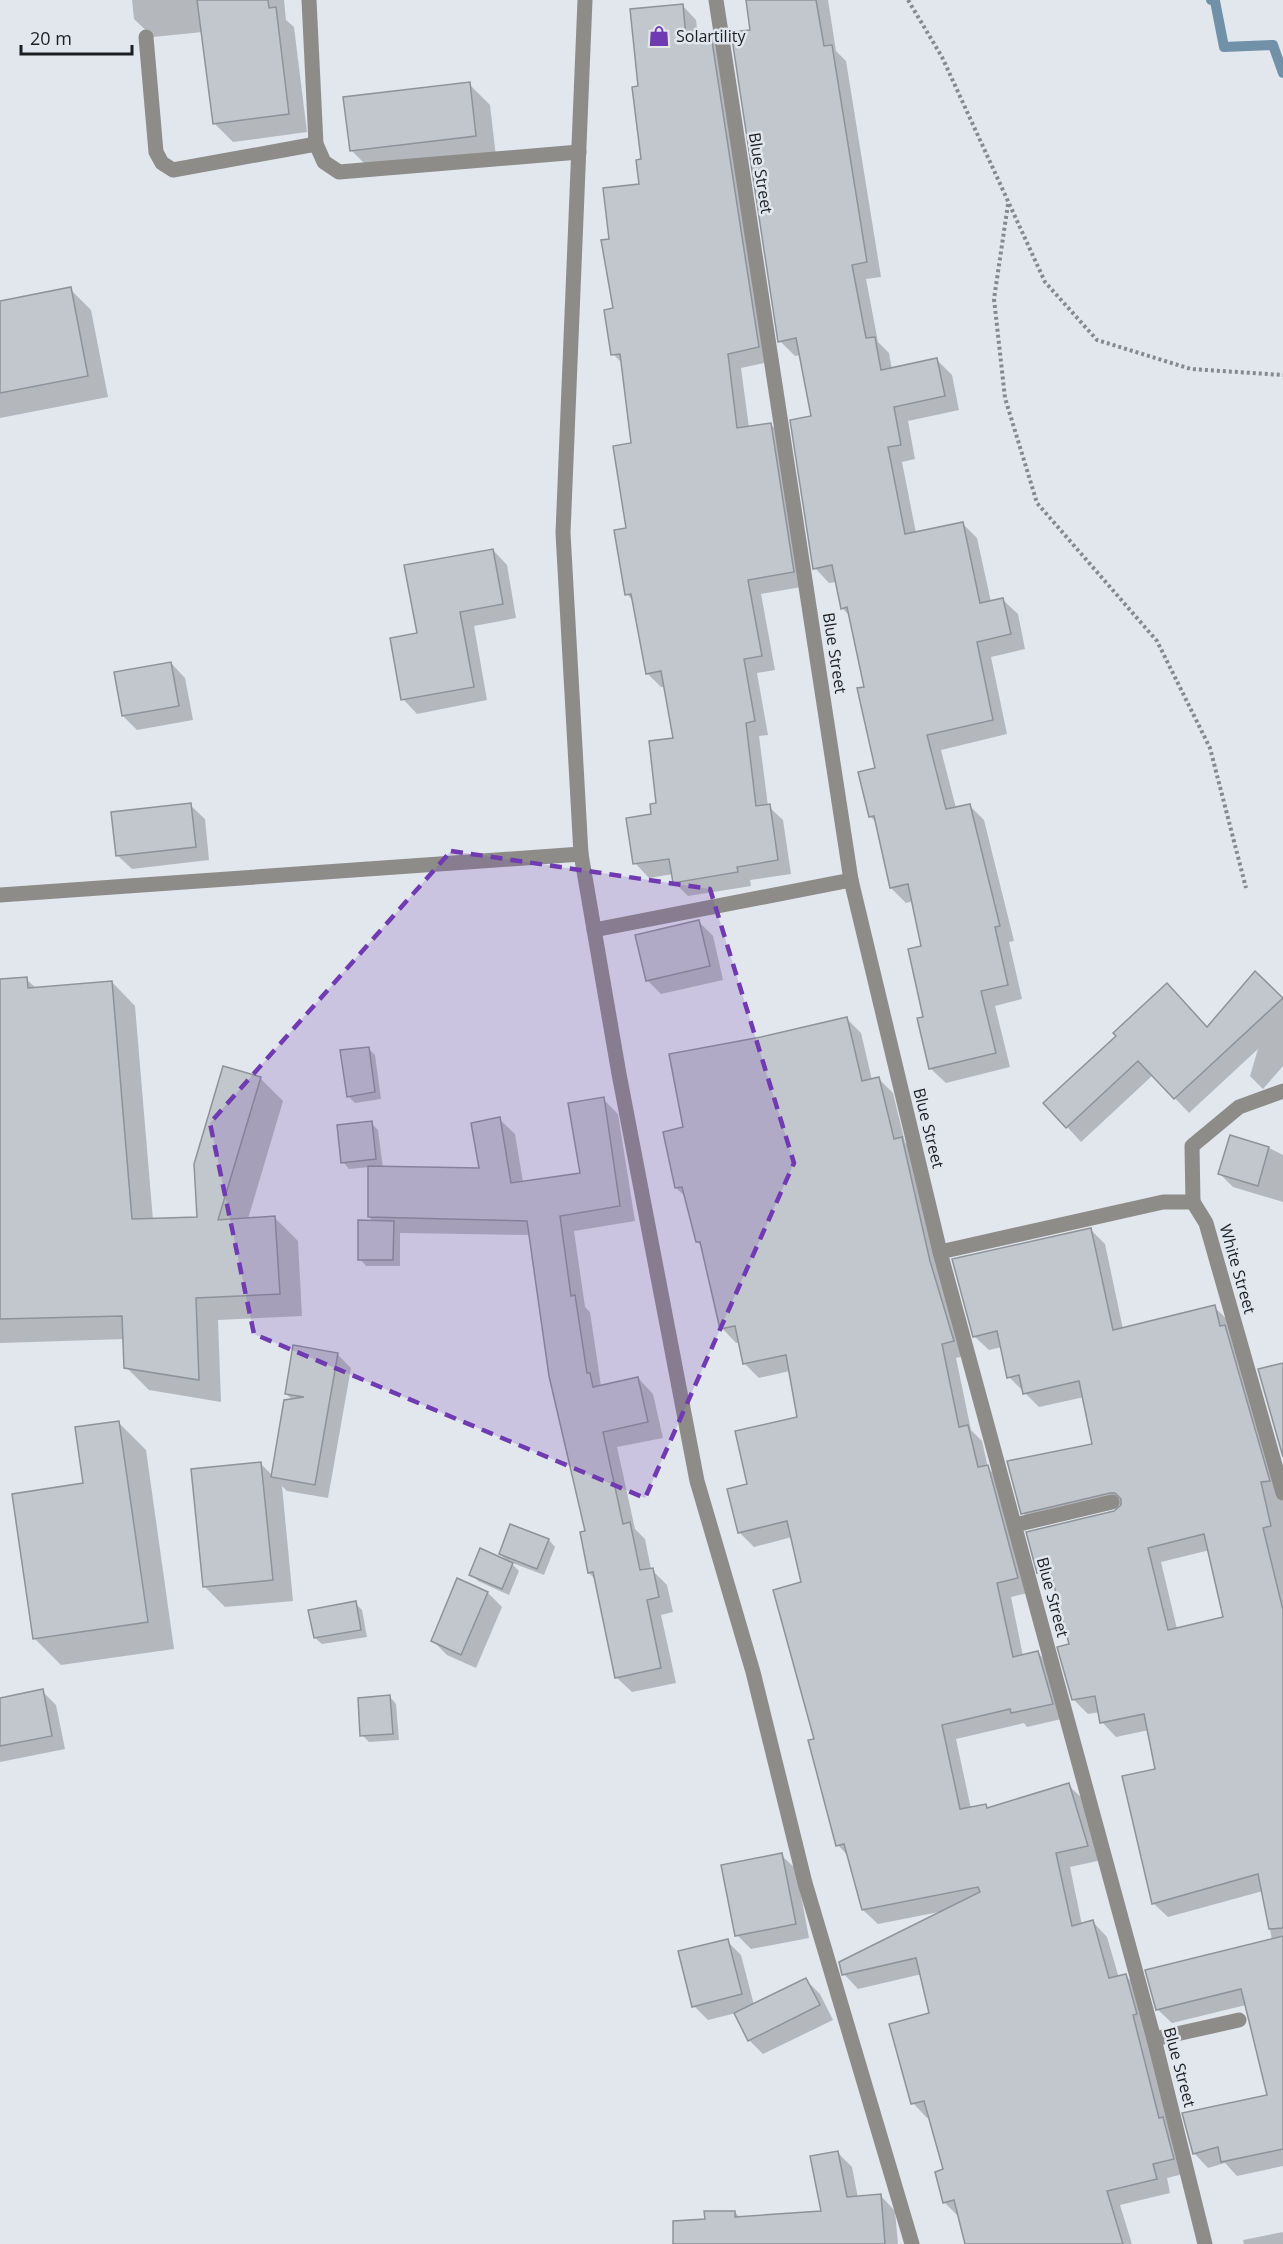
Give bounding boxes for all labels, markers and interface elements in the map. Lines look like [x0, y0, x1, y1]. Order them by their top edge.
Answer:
scale bar [21, 18, 132, 56]
shop icon: Solartility [647, 24, 671, 48]
place label: Solartility [676, 25, 746, 47]
text: 20 m [30, 26, 72, 50]
street label: Blue Street [744, 131, 778, 216]
street label: Blue Street [818, 611, 852, 696]
street label: Blue Street [908, 1086, 950, 1171]
street label: White Street [1215, 1222, 1261, 1317]
street label: Blue Street [1032, 1555, 1074, 1640]
street label: Blue Street [1159, 2025, 1201, 2110]

